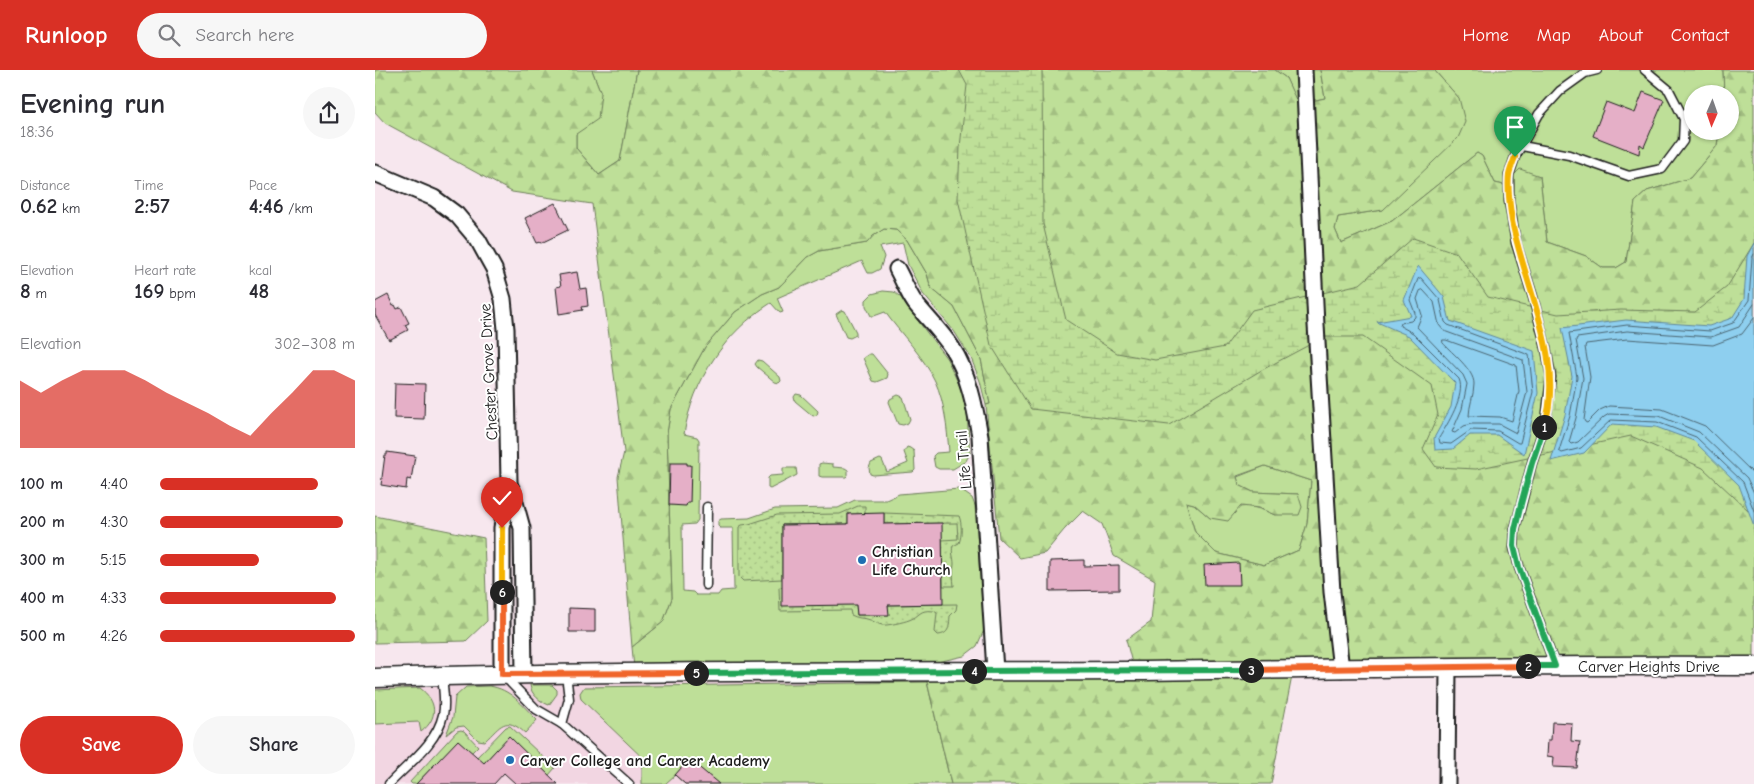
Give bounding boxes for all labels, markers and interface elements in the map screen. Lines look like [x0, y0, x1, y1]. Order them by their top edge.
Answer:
search box [137, 13, 487, 58]
text: Runloop [25, 21, 107, 49]
icon: search [155, 21, 183, 49]
text: Search here [195, 24, 294, 46]
text: Home [1462, 25, 1509, 46]
text: Map [1537, 25, 1571, 46]
text: About [1599, 25, 1643, 46]
text: Contact [1671, 25, 1729, 46]
north arrow [1684, 85, 1739, 140]
map controls [1684, 85, 1739, 140]
button: share [303, 87, 355, 139]
text: Evening run [20, 88, 165, 120]
pin [1494, 106, 1536, 157]
icon: arrive [1501, 113, 1529, 141]
text: 18:36 [20, 123, 54, 141]
text: Distance [20, 177, 70, 194]
text: Time [134, 177, 163, 194]
text: Pace [249, 177, 277, 194]
text: 0.62 [20, 194, 57, 218]
text: 2:57 [134, 194, 170, 218]
text: 4:46 [249, 194, 284, 218]
text: km [57, 200, 80, 217]
text: /km [284, 200, 313, 217]
text: Elevation [20, 262, 74, 279]
text: Heart rate [134, 262, 196, 279]
text: kcal [249, 262, 272, 279]
text: 8 [20, 279, 31, 303]
text: 169 [134, 279, 165, 303]
text: 48 [249, 279, 269, 303]
text: m [31, 285, 47, 302]
text: bpm [165, 285, 196, 302]
street label: Chester Grove Drive [476, 303, 502, 441]
text: Elevation [20, 335, 81, 353]
text: 302–308 m [275, 335, 355, 353]
pin: 1 [1531, 414, 1557, 440]
text: 1 [1542, 419, 1547, 436]
street label: Life Trail [952, 430, 976, 490]
text: 100 m [20, 475, 63, 493]
text: 4:40 [100, 475, 128, 493]
pin [481, 477, 523, 528]
icon: check [488, 484, 516, 512]
text: 200 m [20, 513, 65, 531]
text: 4:30 [100, 513, 128, 531]
place label: Christian Life Church [872, 543, 951, 579]
text: 300 m [20, 551, 65, 569]
text: 5:15 [100, 551, 127, 569]
marker: Christian Life Church [856, 554, 868, 566]
pin: 6 [489, 580, 515, 604]
text: 6 [499, 584, 506, 601]
text: 400 m [20, 589, 64, 607]
text: 4:33 [100, 589, 127, 607]
text: 500 m [20, 627, 65, 645]
text: 4:26 [100, 627, 128, 645]
pin: 2 [1515, 654, 1541, 678]
pin: 4 [961, 658, 987, 684]
pin: 3 [1239, 658, 1263, 682]
text: 2 [1525, 658, 1532, 675]
street label: Carver Heights Drive [1578, 658, 1720, 676]
pin: 5 [683, 660, 709, 686]
text: 3 [1248, 662, 1255, 679]
text: 4 [971, 663, 978, 680]
text: 5 [693, 665, 700, 682]
button: Save [20, 716, 183, 774]
button: Share [193, 716, 355, 774]
place label: Carver College and Career Academy [520, 752, 770, 770]
marker: Carver College and Career Academy [504, 754, 516, 766]

